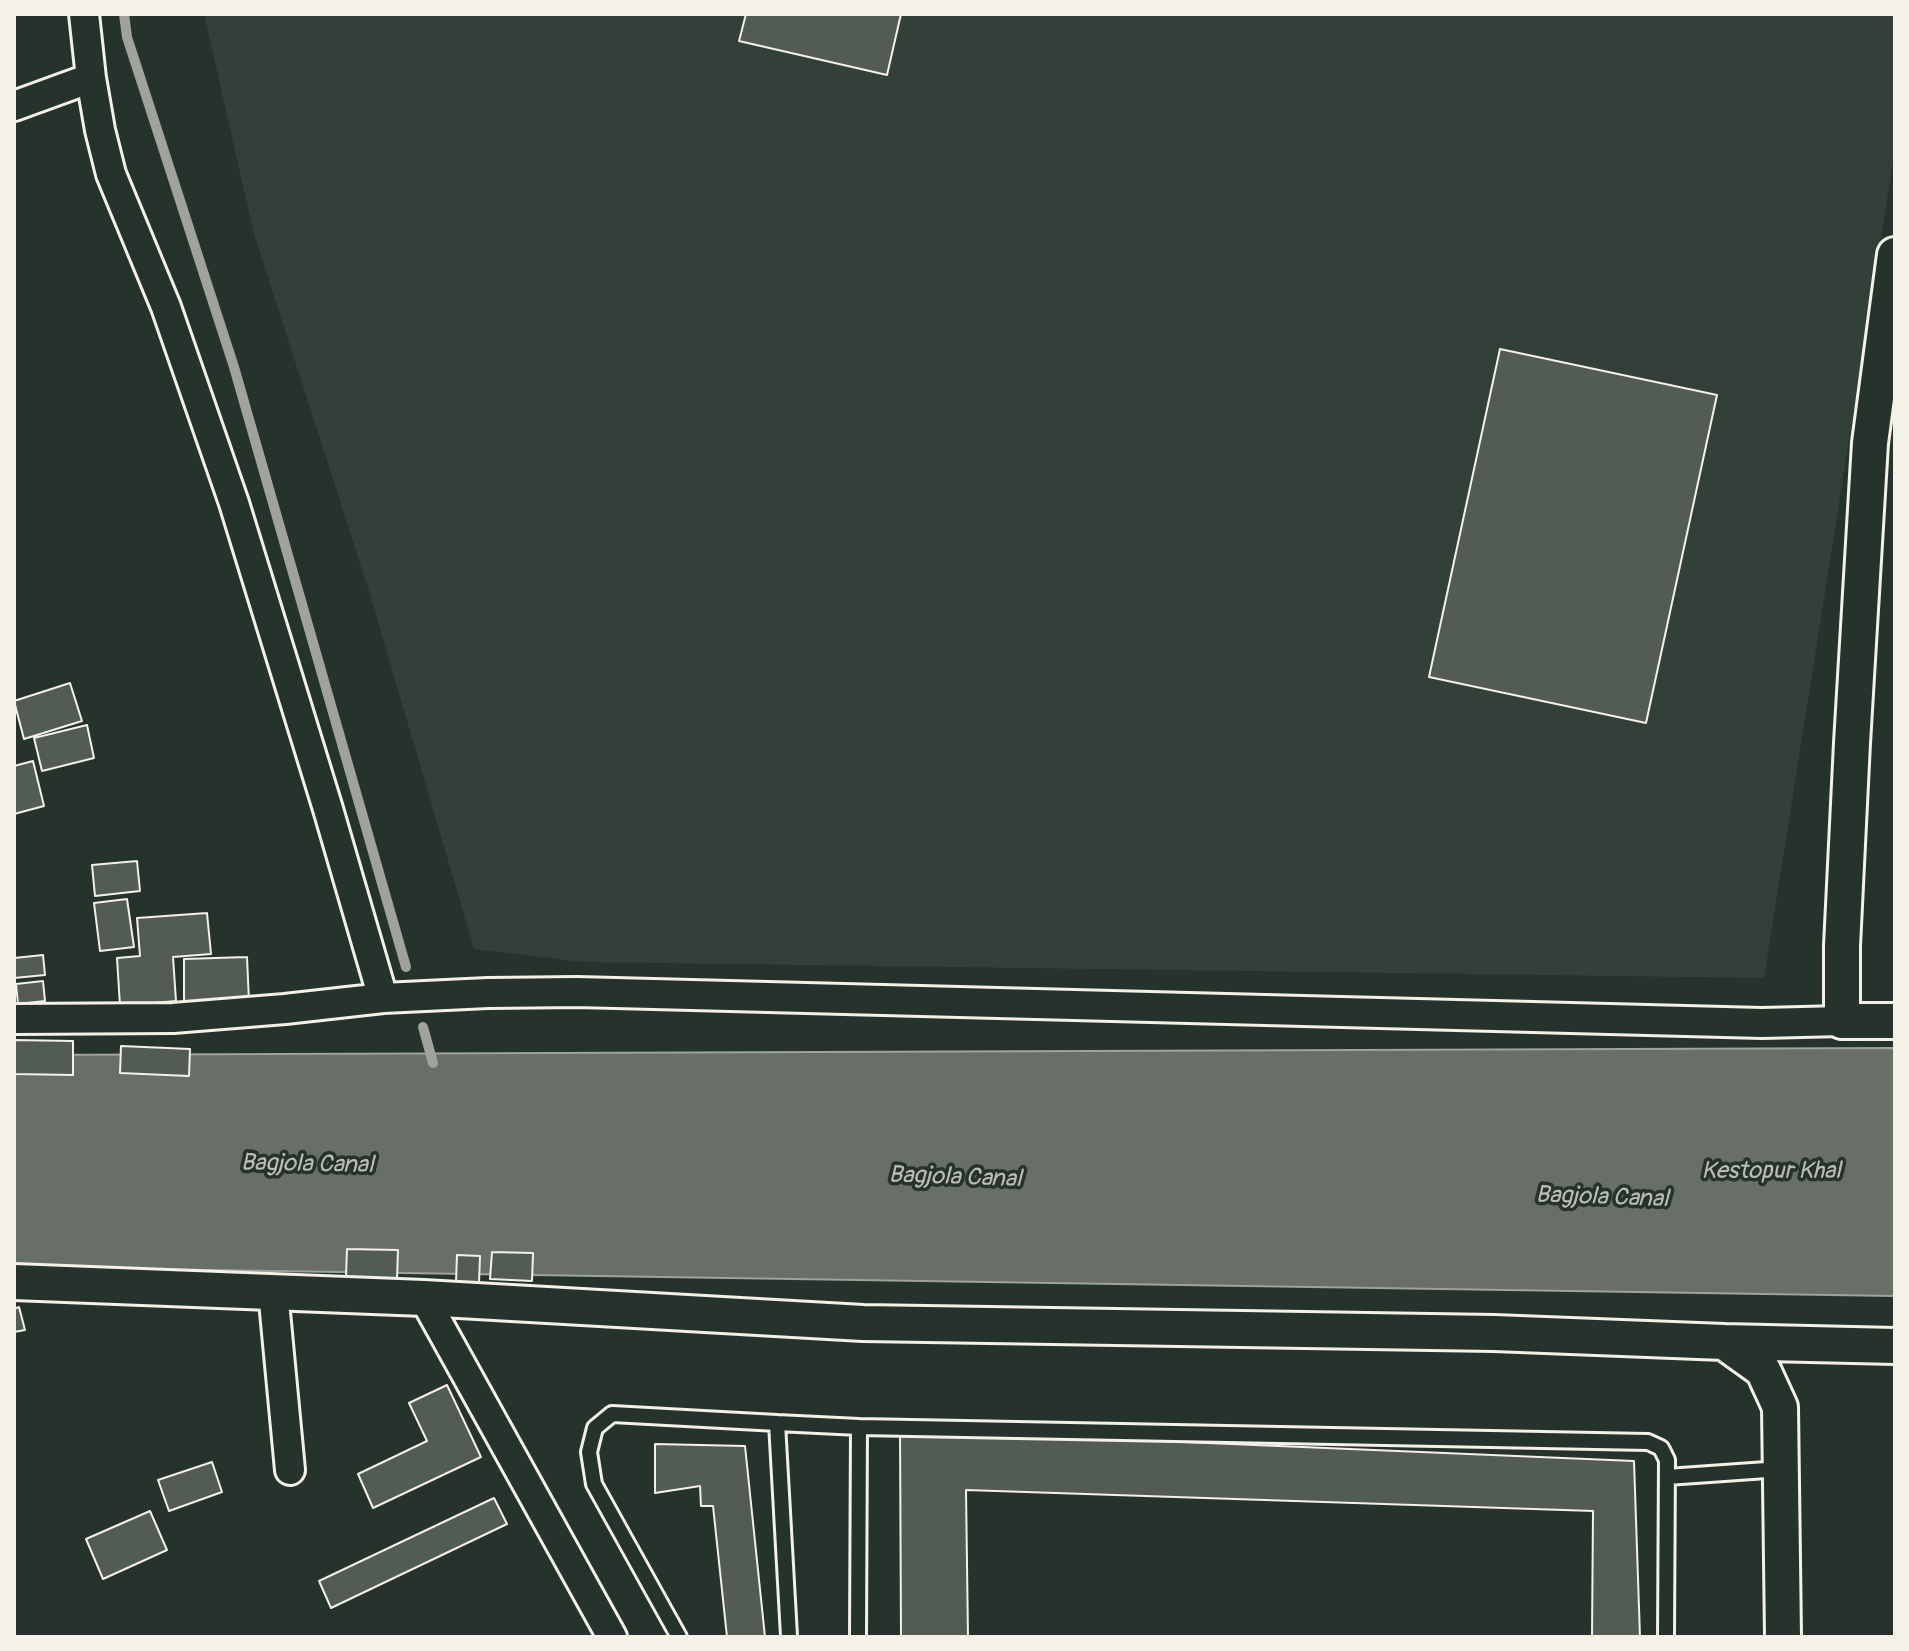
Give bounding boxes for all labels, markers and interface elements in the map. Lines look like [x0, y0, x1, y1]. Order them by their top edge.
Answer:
water label: Bagjola Canal [240, 1149, 374, 1181]
water label: Kestopur Khal [1701, 1158, 1841, 1186]
water label: Bagjola Canal [888, 1161, 1022, 1195]
water label: Bagjola Canal [1535, 1181, 1669, 1215]

